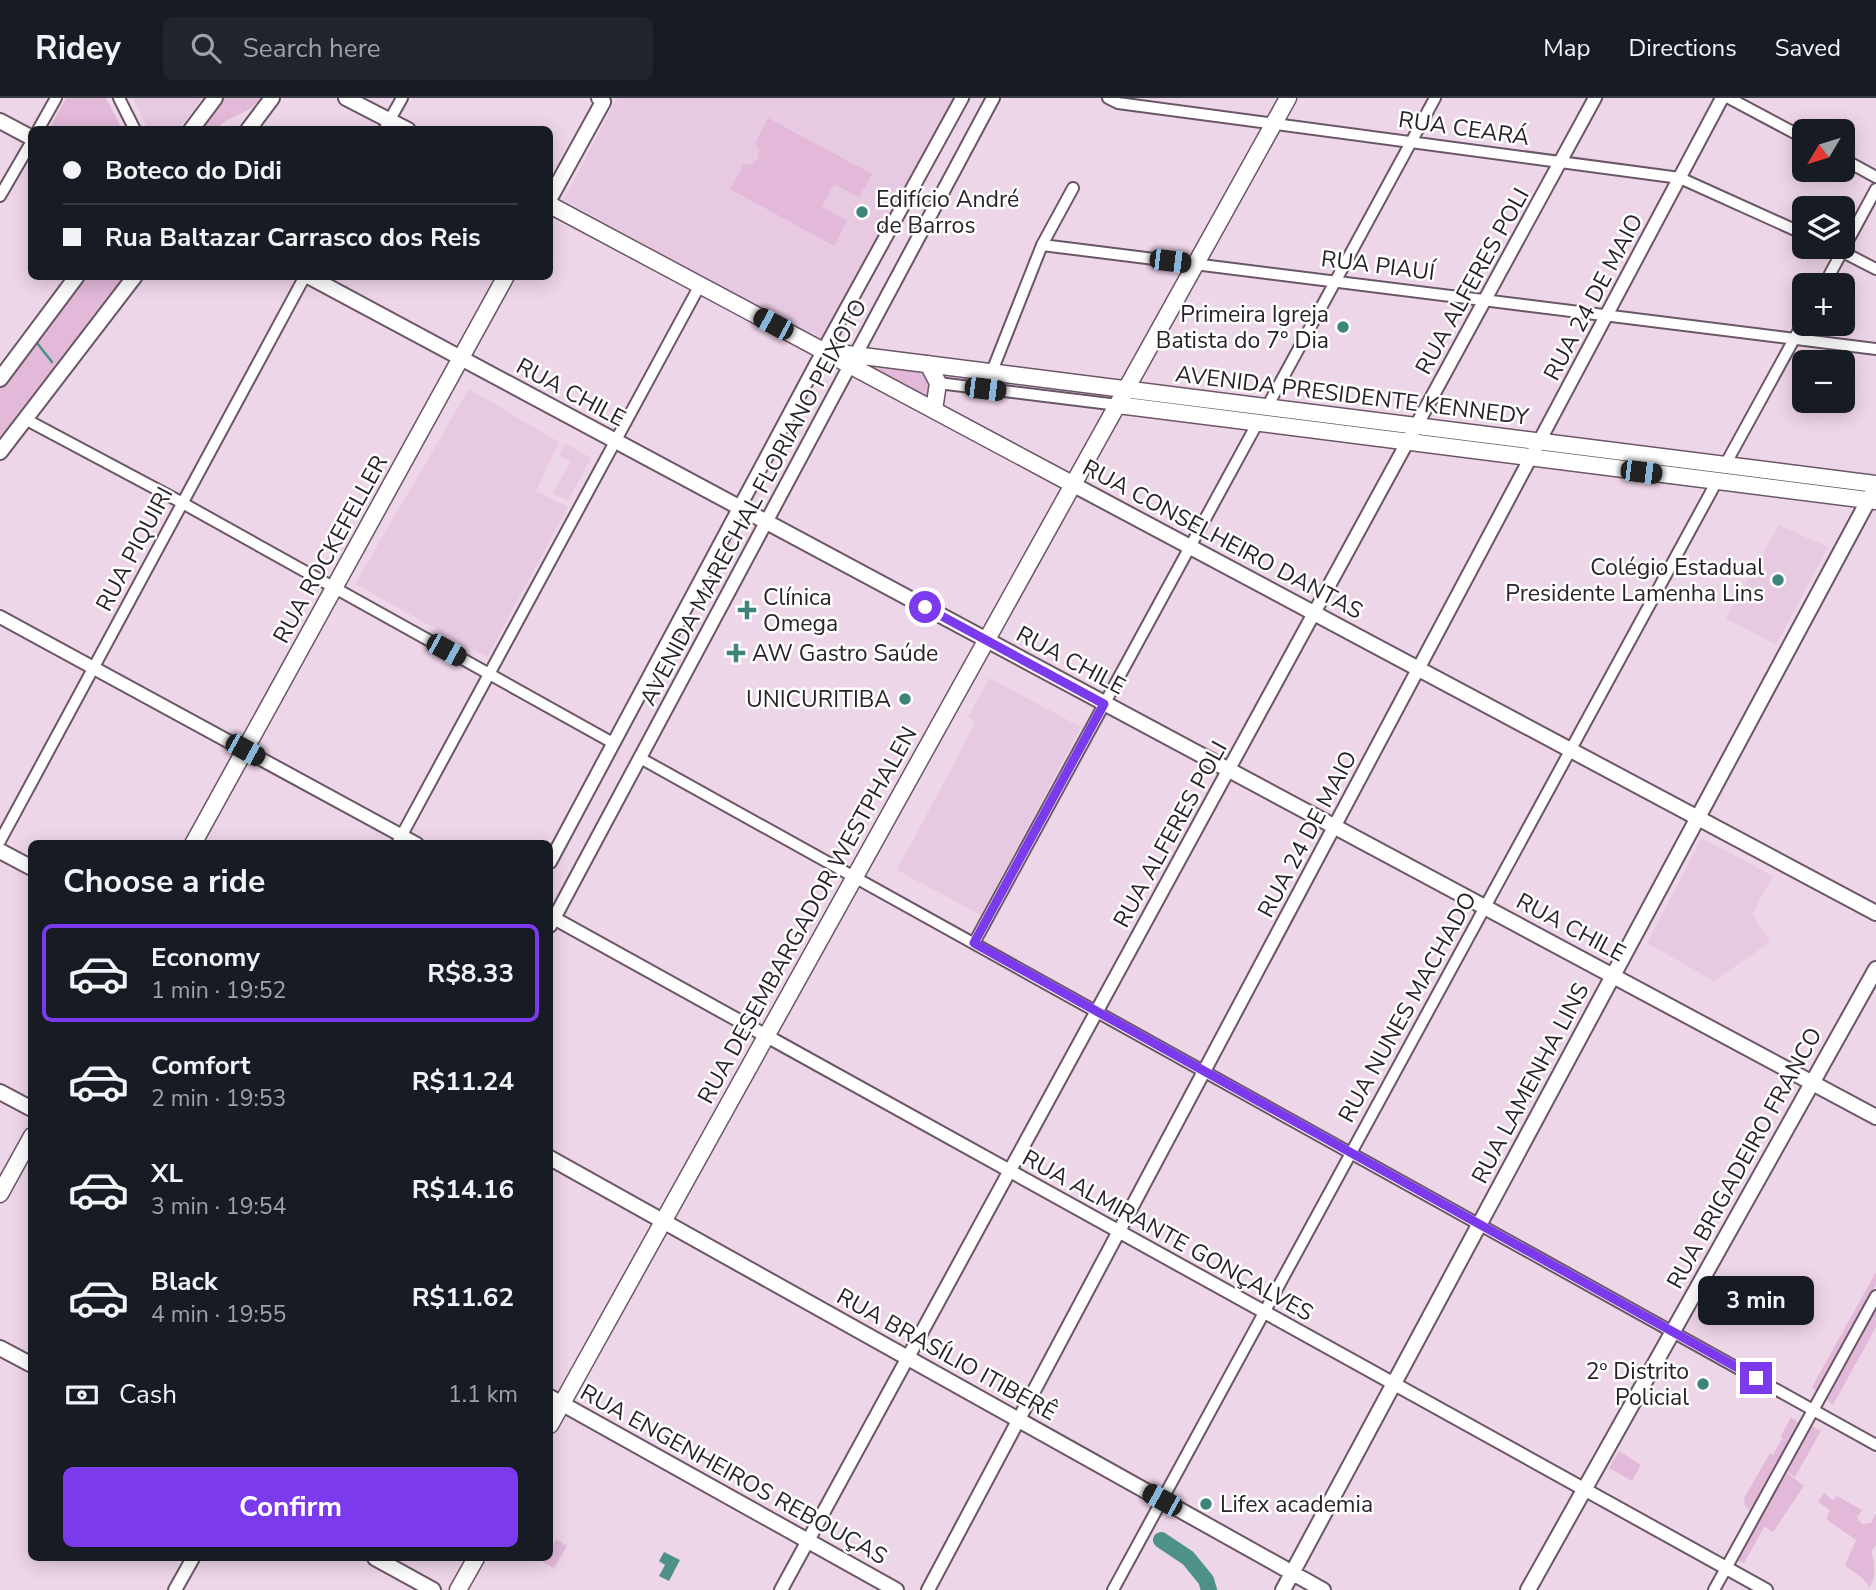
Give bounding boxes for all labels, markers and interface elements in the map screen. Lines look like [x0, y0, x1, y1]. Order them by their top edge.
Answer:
search box [163, 17, 653, 80]
text: Ridey [35, 26, 121, 71]
icon: search [187, 29, 225, 67]
text: Search here [243, 31, 381, 66]
text: Map [1543, 32, 1590, 64]
text: Directions [1628, 32, 1737, 64]
text: Saved [1775, 32, 1841, 64]
street label: RUA CEARÁ [1396, 104, 1532, 153]
north arrow [1792, 119, 1855, 182]
map controls [1792, 119, 1855, 413]
text: Boteco do Didi [105, 153, 282, 188]
street label: RUA ALFERES POLI [1408, 182, 1537, 380]
place label: Edifício André de Barros [876, 184, 1019, 241]
button: layers [1792, 196, 1855, 259]
marker: Edifício André de Barros [854, 204, 870, 220]
street label: RUA 24 DE MAIO [1536, 208, 1650, 386]
text: Rua Baltazar Carrasco dos Reis [105, 220, 481, 255]
street label: RUA PIAUÍ [1319, 243, 1439, 288]
car [1148, 248, 1193, 274]
button: + [1792, 273, 1855, 336]
street label: AVENIDA MARECHAL FLORIANO PEIXOTO [633, 294, 874, 711]
place label: Primeira Igreja Batista do 7° Dia [1156, 299, 1329, 356]
car [750, 305, 797, 343]
marker: Primeira Igreja Batista do 7° Dia [1335, 319, 1351, 335]
button: − [1792, 350, 1855, 413]
street label: RUA CHILE [511, 351, 631, 434]
street label: AVENIDA PRESIDENTE KENNEDY [1173, 358, 1531, 433]
car [963, 376, 1008, 402]
street label: RUA ROCKEFELLER [266, 450, 395, 649]
street label: RUA CONSELHEIRO DANTAS [1077, 452, 1368, 627]
car [1619, 459, 1664, 485]
street label: RUA PIQUIRI [89, 482, 180, 617]
place label: Colégio Estadual Presidente Lamenha Lins [1505, 552, 1764, 609]
marker: Colégio Estadual Presidente Lamenha Lins [1770, 572, 1786, 588]
place label: Clínica Omega [763, 582, 838, 639]
route start [909, 591, 941, 623]
marker: Clínica Omega [737, 600, 757, 620]
street label: RUA CHILE [1011, 619, 1131, 702]
car [423, 631, 470, 669]
place label: AW Gastro Saúde [752, 638, 938, 669]
marker: AW Gastro Saúde [726, 643, 746, 663]
place label: UNICURITIBA [746, 684, 891, 715]
marker: UNICURITIBA [897, 691, 913, 707]
street label: RUA DESEMBARGADOR WESTPHALEN [690, 721, 924, 1109]
car [222, 731, 269, 769]
street label: RUA ALFERES POLI [1106, 735, 1235, 933]
street label: RUA 24 DE MAIO [1250, 745, 1364, 923]
text: Choose a ride [63, 860, 265, 903]
street label: RUA NUNES MACHADO [1331, 886, 1484, 1128]
street label: RUA CHILE [1511, 886, 1631, 969]
text: Economy [151, 940, 260, 975]
icon: car [67, 942, 130, 1005]
text: R$8.33 [427, 956, 514, 991]
text: 1 min · 19:52 [151, 975, 286, 1006]
street label: RUA LAMENHA LINS [1464, 977, 1597, 1189]
street label: RUA BRIGADEIRO FRANCO [1660, 1022, 1829, 1294]
text: Comfort [151, 1048, 251, 1083]
icon: car [67, 1050, 130, 1113]
text: R$11.24 [412, 1064, 514, 1099]
text: 2 min · 19:53 [151, 1083, 286, 1114]
street label: RUA ALMIRANTE GONÇALVES [1017, 1142, 1319, 1329]
text: XL [151, 1156, 183, 1191]
icon: car [67, 1158, 130, 1221]
text: R$14.16 [412, 1172, 514, 1207]
text: 3 min · 19:54 [151, 1191, 286, 1222]
text: Black [151, 1264, 218, 1299]
icon: car [67, 1266, 130, 1329]
callout: 3 min [1698, 1276, 1814, 1326]
text: R$11.62 [412, 1280, 514, 1315]
street label: RUA BRASÍLIO ITIBERÊ [831, 1281, 1062, 1428]
text: 3 min [1726, 1285, 1786, 1316]
text: 4 min · 19:55 [151, 1299, 286, 1330]
place label: 2º Distrito Policial [1586, 1356, 1689, 1413]
route end [1740, 1362, 1772, 1394]
icon: cash [63, 1376, 101, 1414]
marker: 2º Distrito Policial [1695, 1376, 1711, 1392]
text: Cash [119, 1377, 177, 1412]
street label: RUA ENGENHEIROS REBOUÇAS [575, 1377, 893, 1572]
text: 1.1 km [448, 1379, 518, 1410]
button: Confirm [63, 1467, 518, 1547]
car [1139, 1481, 1186, 1519]
place label: Lifex academia [1220, 1489, 1373, 1520]
marker: Lifex academia [1198, 1496, 1214, 1512]

